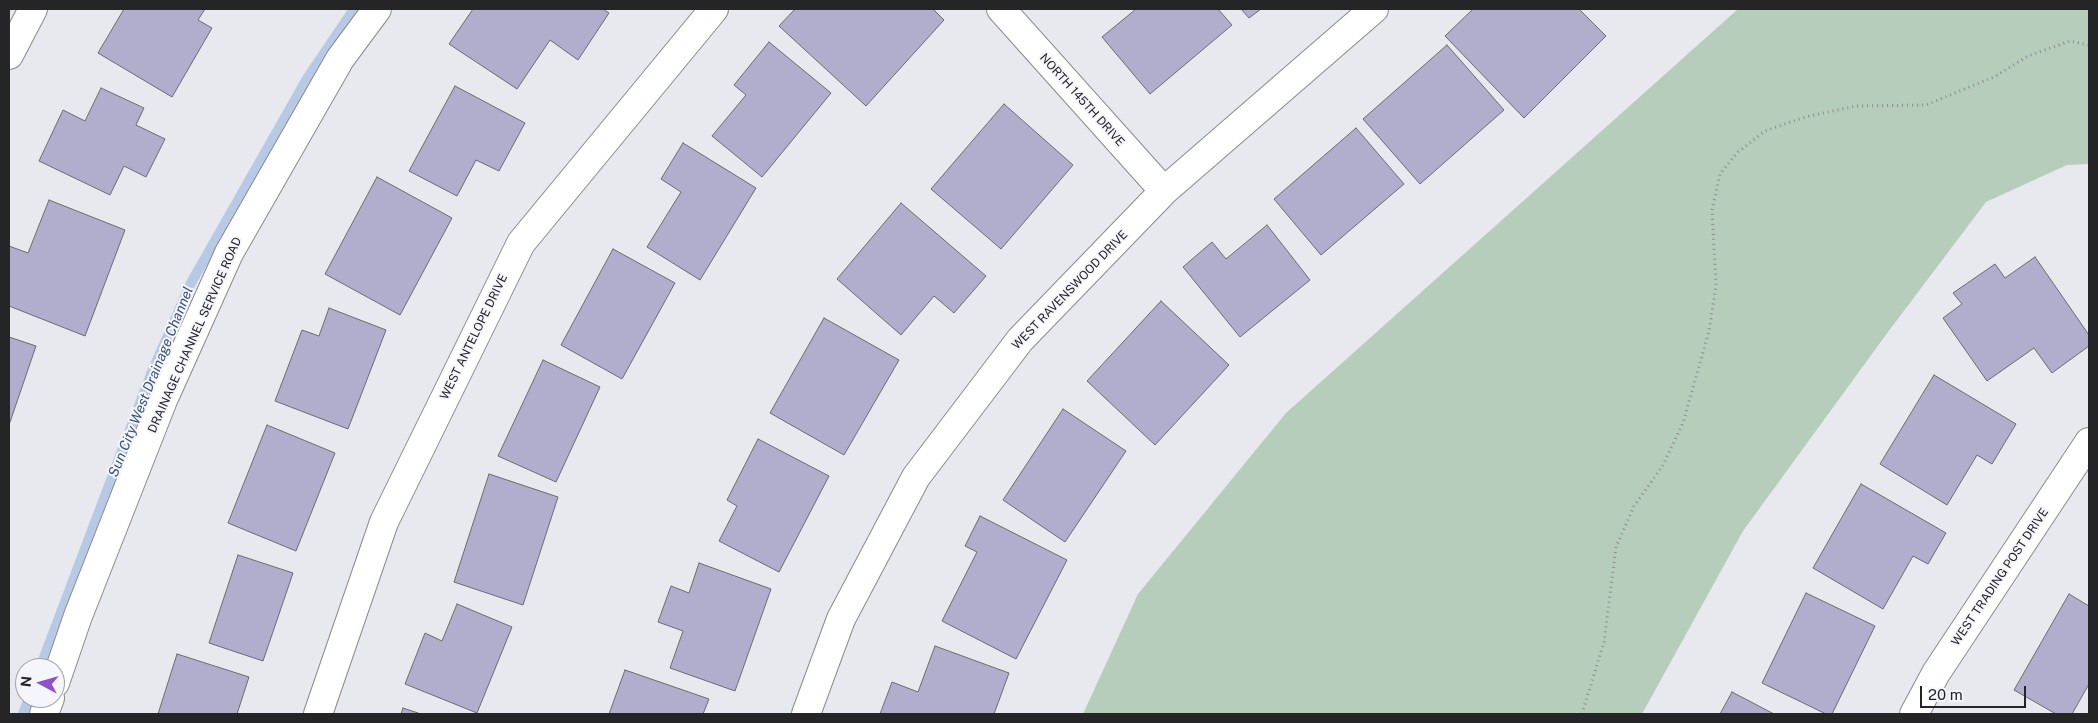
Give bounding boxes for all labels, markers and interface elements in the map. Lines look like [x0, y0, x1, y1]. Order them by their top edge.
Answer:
street label: NORTH 145TH DRIVE [1037, 51, 1127, 149]
street label: WEST RAVENSWOOD DRIVE [1009, 227, 1131, 353]
street label: DRAINAGE CHANNEL SERVICE ROAD [145, 235, 245, 435]
street label: WEST ANTELOPE DRIVE [437, 272, 511, 402]
water label: Sun City West Drainage Channel [105, 284, 197, 480]
street label: WEST TRADING POST DRIVE [1949, 506, 2051, 648]
north arrow [15, 658, 65, 708]
text: N [18, 675, 35, 688]
scale bar [1923, 676, 2029, 708]
text: 20 m [1928, 686, 1963, 703]

